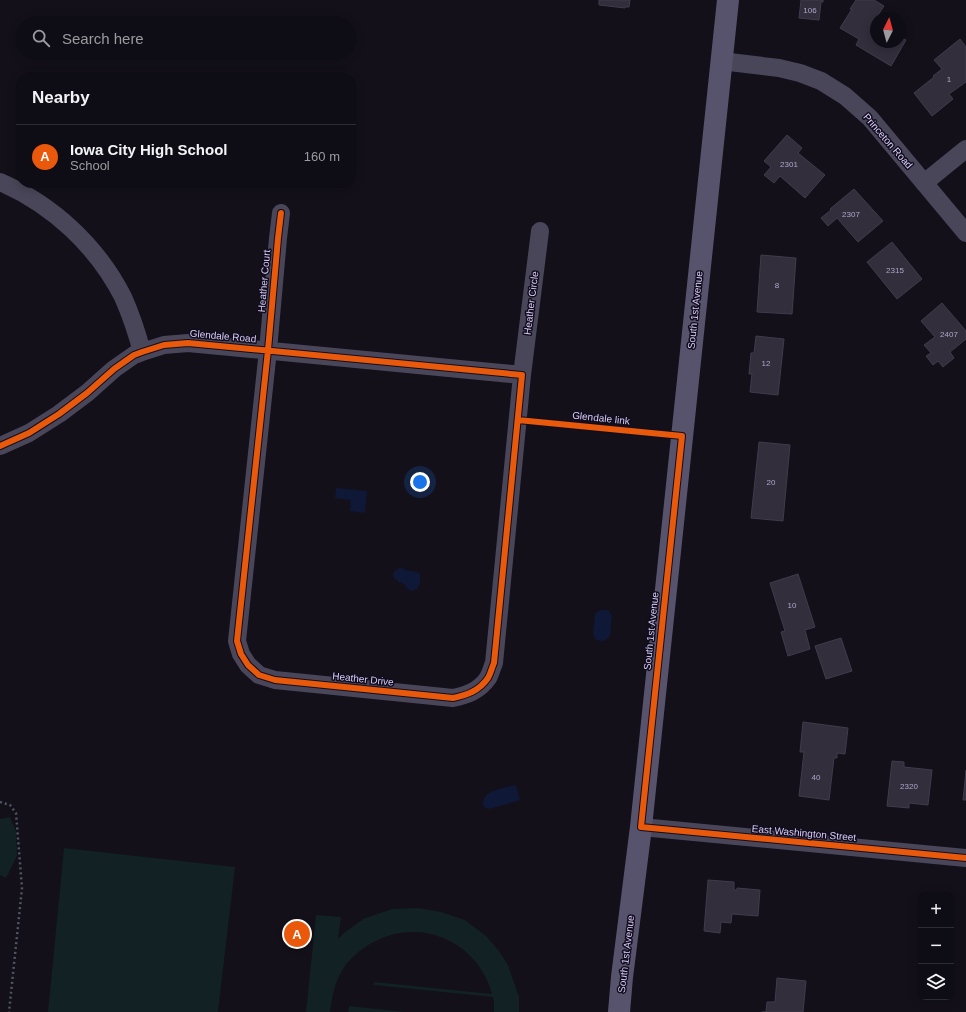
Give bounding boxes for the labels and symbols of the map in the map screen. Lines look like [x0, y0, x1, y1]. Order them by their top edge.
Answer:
house number: 106 [803, 6, 817, 15]
north arrow [870, 12, 906, 48]
house number: 1 [947, 75, 952, 84]
street label: Princeton Road [861, 111, 915, 171]
house number: 2301 [780, 160, 798, 169]
house number: 2307 [842, 210, 860, 219]
street label: Heather Court [256, 249, 272, 313]
house number: 2315 [886, 266, 904, 275]
street label: Heather Circle [522, 270, 540, 335]
street label: South 1st Avenue [685, 270, 705, 349]
house number: 8 [775, 281, 780, 290]
street label: Glendale Road [189, 328, 257, 344]
house number: 2407 [940, 330, 958, 339]
house number: 12 [762, 359, 771, 368]
street label: Glendale link [572, 410, 631, 427]
your location [410, 472, 430, 492]
house number: 20 [767, 478, 776, 487]
street label: South 1st Avenue [641, 591, 661, 670]
house number: 10 [788, 601, 797, 610]
street label: Heather Drive [332, 670, 395, 688]
house number: 40 [812, 773, 821, 782]
house number: 2320 [900, 782, 918, 791]
street label: East Washington Street [751, 823, 857, 843]
street label: South 1st Avenue [616, 914, 636, 993]
pin: A [284, 919, 310, 949]

